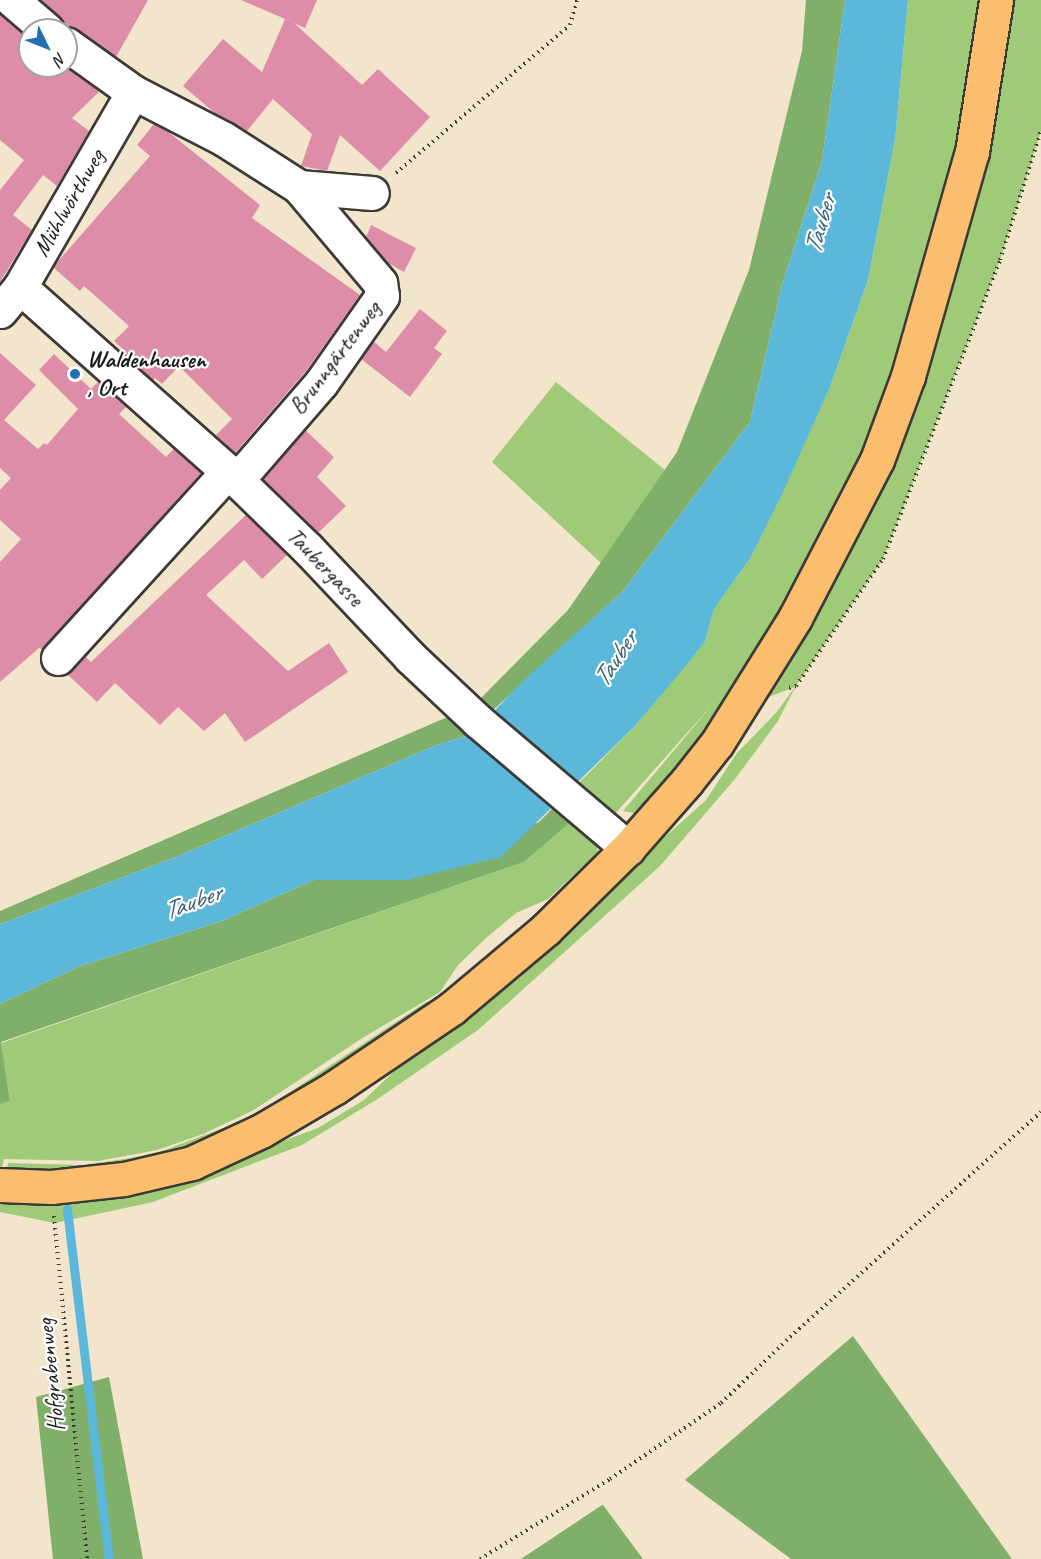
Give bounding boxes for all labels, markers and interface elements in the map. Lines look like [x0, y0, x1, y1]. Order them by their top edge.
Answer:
north arrow [18, 18, 78, 78]
text: N [49, 48, 70, 69]
street label: Mühlwörthweg [27, 145, 111, 261]
water label: Tauber [797, 191, 843, 257]
street label: Brunngärtenweg [283, 296, 387, 420]
place label: Waldenhausen , Ort [87, 346, 206, 402]
marker: Waldenhausen , Ort [68, 367, 82, 381]
street label: Taubergasse [281, 522, 369, 612]
water label: Tauber [586, 625, 644, 693]
water label: Tauber [159, 877, 225, 927]
street label: Hofgrabenweg [31, 1317, 71, 1433]

